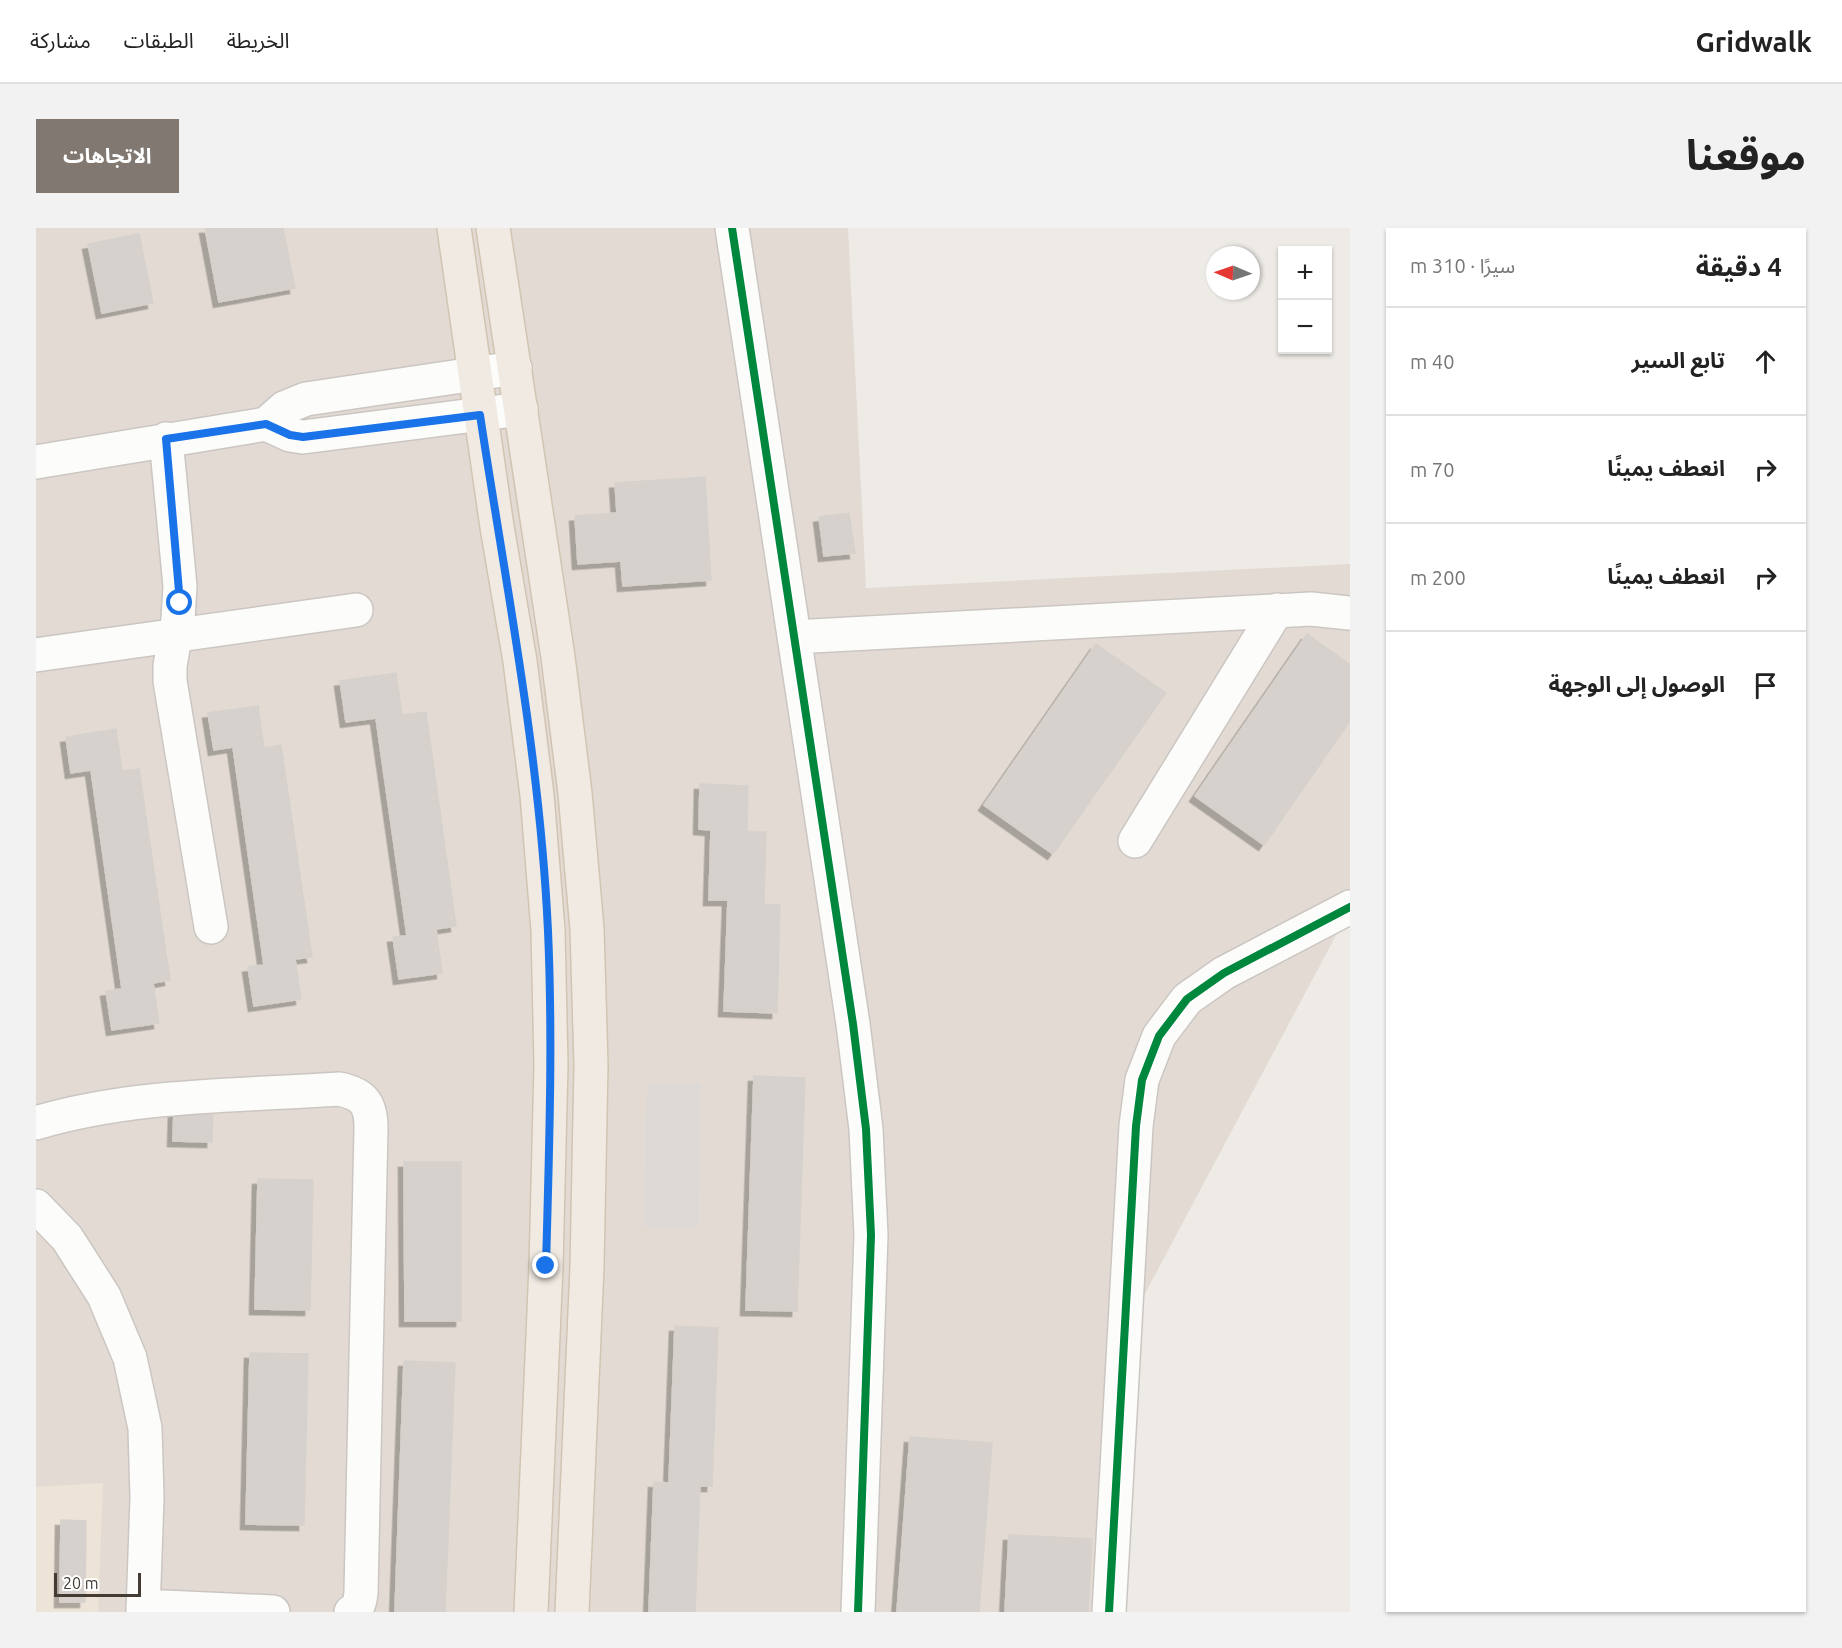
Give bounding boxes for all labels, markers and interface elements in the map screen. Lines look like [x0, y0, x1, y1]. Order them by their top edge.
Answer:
text: Gridwalk [1695, 26, 1812, 57]
text: مشاركة [30, 28, 91, 52]
text: الطبقات [124, 28, 194, 52]
text: الخريطة [227, 28, 290, 52]
button: الاتجاهات [36, 119, 179, 193]
text: موقعنا [1686, 131, 1806, 178]
north arrow [1206, 246, 1260, 300]
map controls [1278, 246, 1332, 354]
button: + [1278, 246, 1332, 300]
text: 4 دقيقة [1696, 252, 1782, 281]
text: سيرًا · 310 m [1410, 254, 1515, 277]
button: − [1278, 300, 1332, 354]
icon: ahead [1749, 345, 1782, 378]
text: تابع السير [1632, 347, 1725, 372]
text: 40 m [1410, 350, 1454, 373]
icon: right [1749, 453, 1782, 486]
text: انعطف يمينًا [1607, 455, 1725, 480]
text: 70 m [1410, 458, 1454, 481]
icon: right [1749, 561, 1782, 594]
text: انعطف يمينًا [1607, 563, 1725, 588]
text: 200 m [1410, 566, 1466, 589]
route start [166, 589, 192, 615]
icon: arrive [1749, 669, 1782, 702]
text: الوصول إلى الوجهة [1548, 671, 1725, 696]
route end [532, 1252, 558, 1278]
scale bar [54, 1570, 141, 1598]
text: 20 m [63, 1574, 99, 1592]

